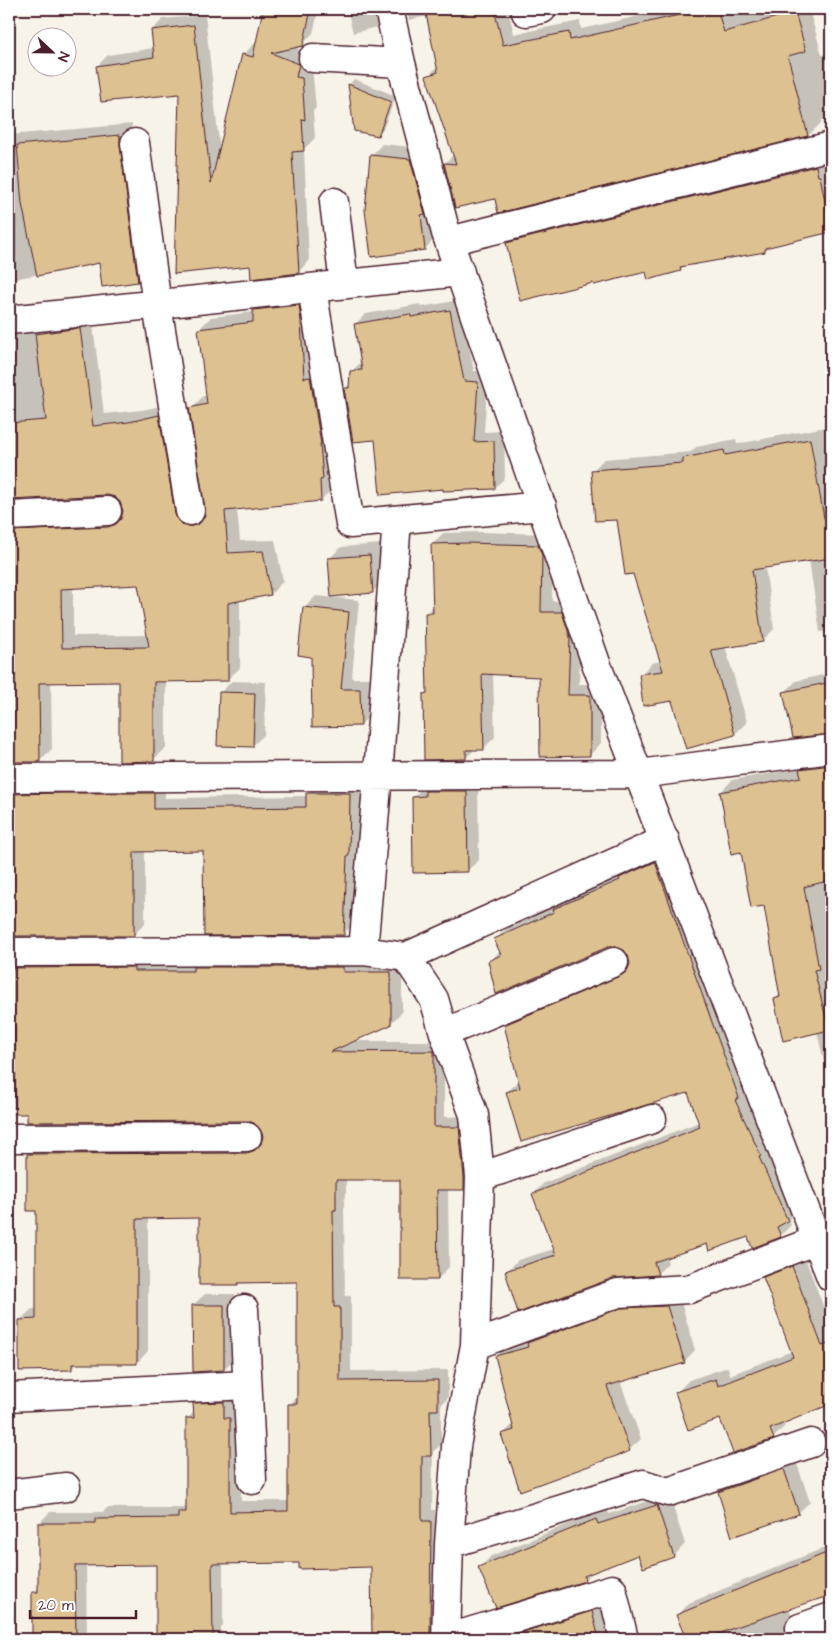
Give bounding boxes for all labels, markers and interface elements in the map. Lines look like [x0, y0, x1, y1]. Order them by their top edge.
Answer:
north arrow [28, 28, 78, 78]
text: N [52, 49, 74, 65]
scale bar [30, 1588, 136, 1620]
text: 20 m [38, 1595, 74, 1616]

